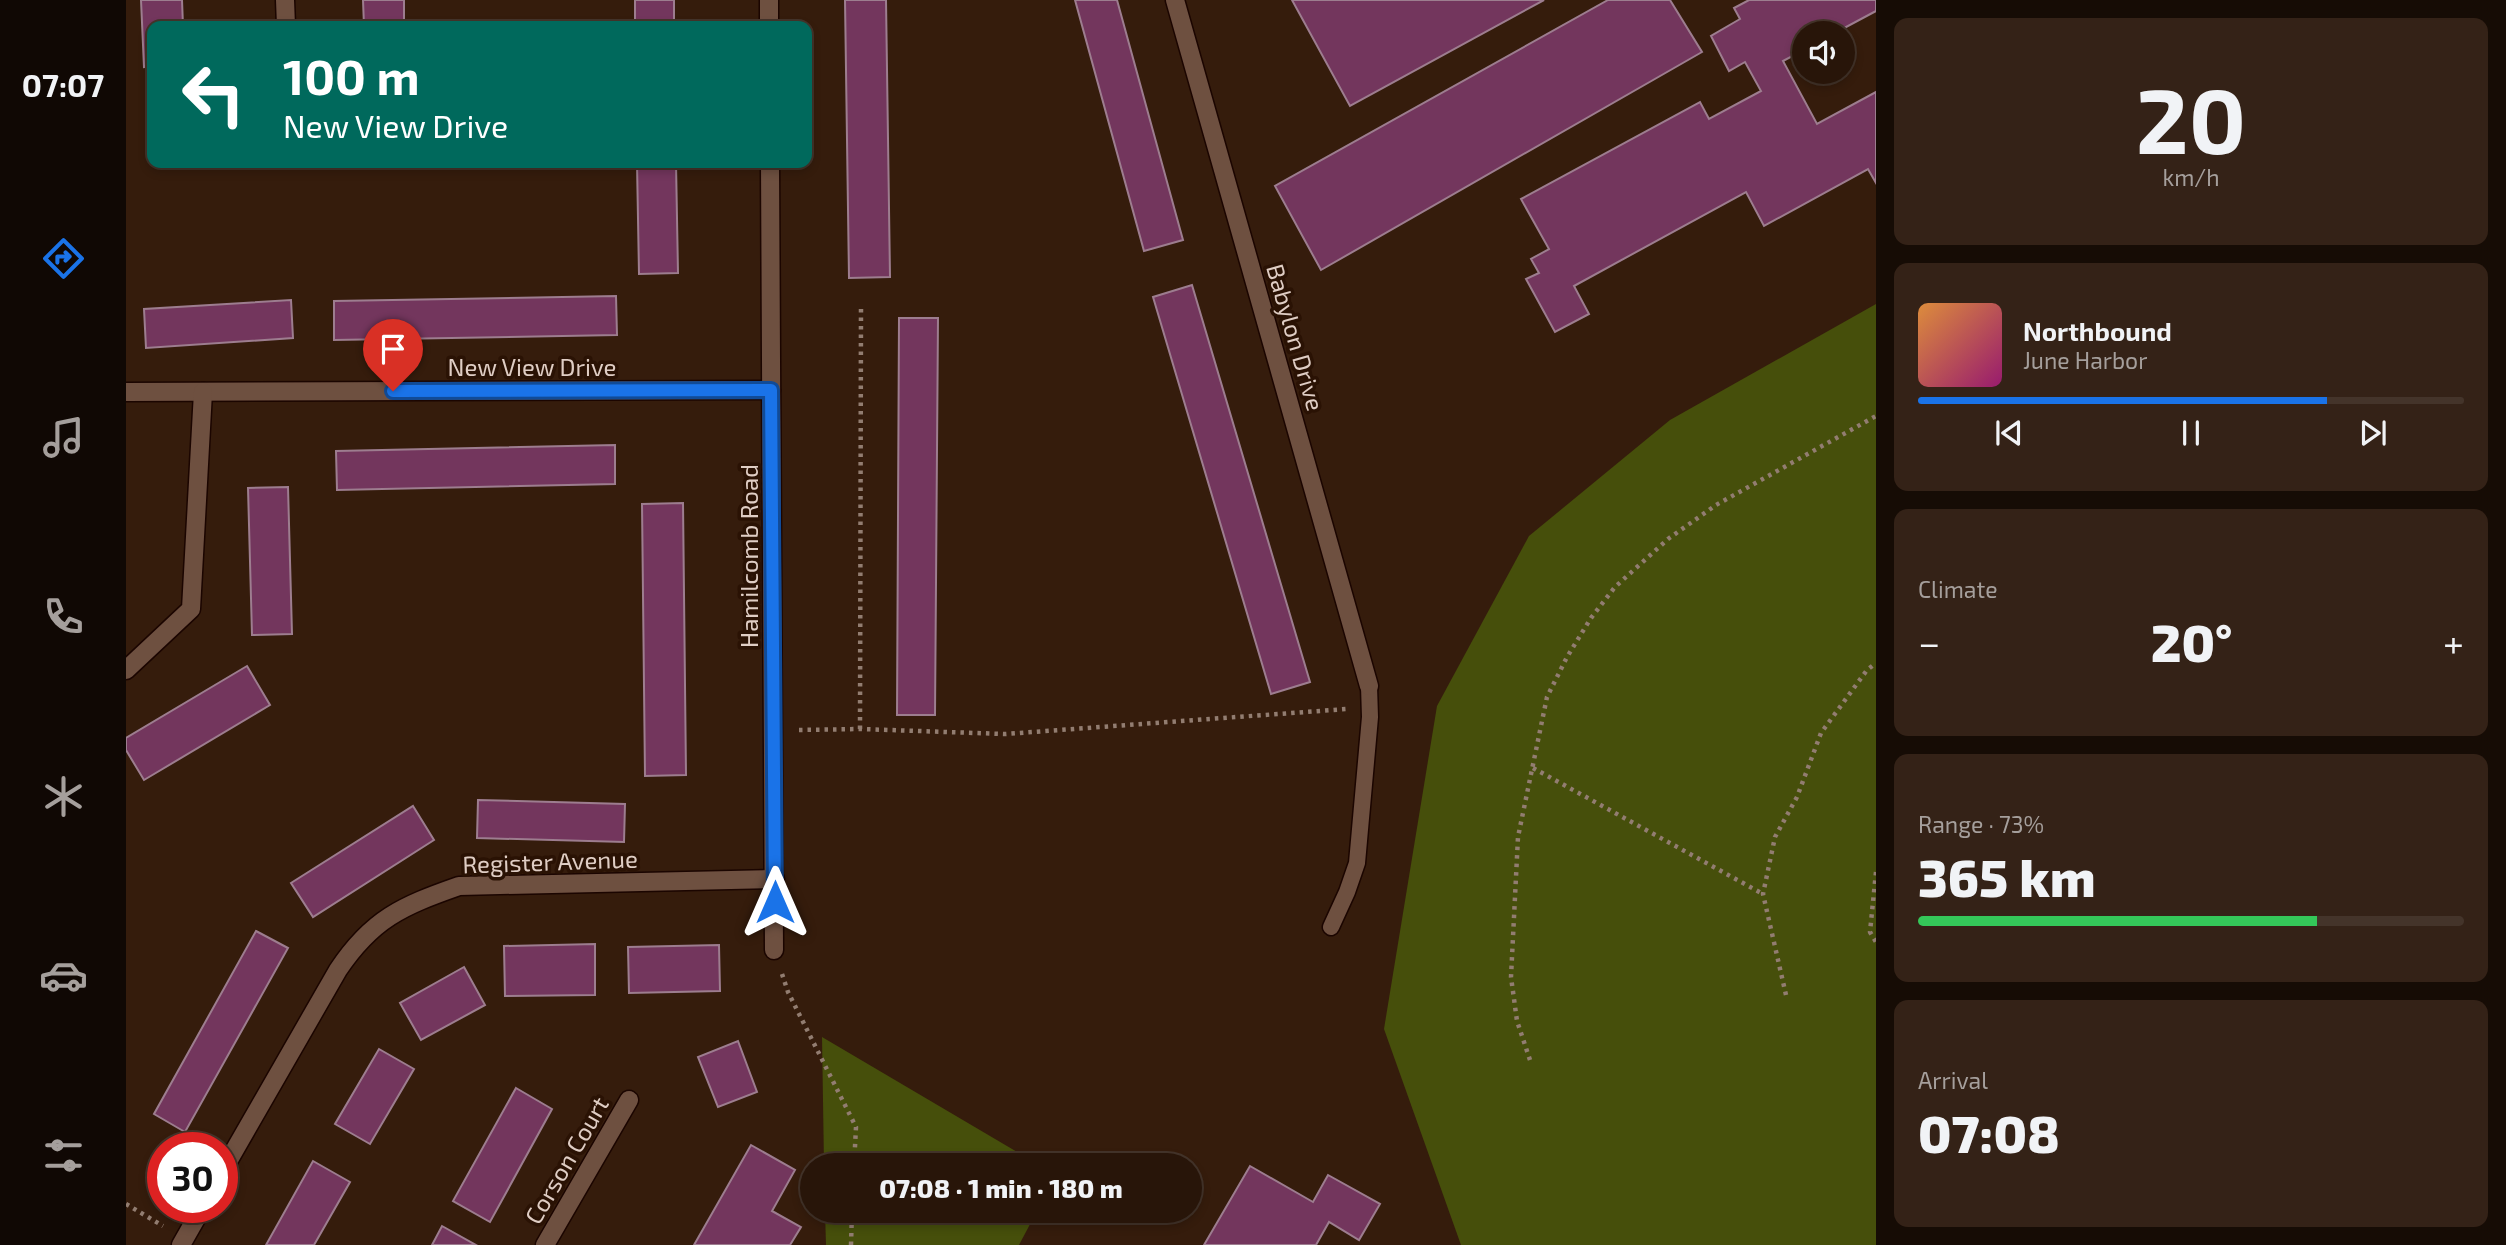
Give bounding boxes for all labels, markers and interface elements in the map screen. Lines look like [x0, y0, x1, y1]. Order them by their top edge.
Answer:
map controls [1792, 21, 1855, 84]
button: sound [1792, 21, 1855, 84]
text: 100 m [283, 46, 420, 105]
icon: left [168, 49, 259, 140]
text: 20 [2136, 63, 2246, 172]
text: 07:07 [22, 65, 104, 103]
text: New View Drive [283, 106, 508, 144]
text: km/h [2162, 163, 2220, 191]
icon: directions [39, 234, 88, 283]
street label: Babylon Drive [1261, 260, 1331, 414]
text: Northbound [2023, 315, 2172, 346]
pin [363, 319, 423, 391]
icon: arrive [374, 330, 412, 368]
text: June Harbor [2023, 346, 2147, 374]
street label: New View Drive [448, 352, 616, 381]
icon: music [39, 413, 88, 462]
icon: previous [1990, 414, 2028, 452]
icon: pause [2172, 414, 2210, 452]
icon: next [2354, 414, 2392, 452]
street label: Hamilcomb Road [734, 464, 763, 648]
text: Climate [1918, 575, 1998, 603]
icon: phone [39, 592, 88, 641]
text: 20° [2151, 610, 2232, 672]
text: − [1918, 619, 1940, 665]
text: + [2443, 619, 2464, 665]
icon: climate [39, 772, 88, 821]
text: Range · 73% [1918, 810, 2044, 838]
street label: Register Avenue [462, 843, 638, 879]
text: 365 km [1918, 845, 2096, 907]
position arrow [738, 865, 812, 939]
icon: car [39, 951, 88, 1000]
text: Arrival [1918, 1066, 1988, 1094]
street label: Corson Court [518, 1091, 614, 1229]
text: 07:08 [1918, 1101, 2060, 1163]
icon: filters [39, 1131, 88, 1180]
speed limit sign: 30 [147, 1132, 238, 1223]
text: 07:08 · 1 min · 180 m [879, 1172, 1123, 1203]

